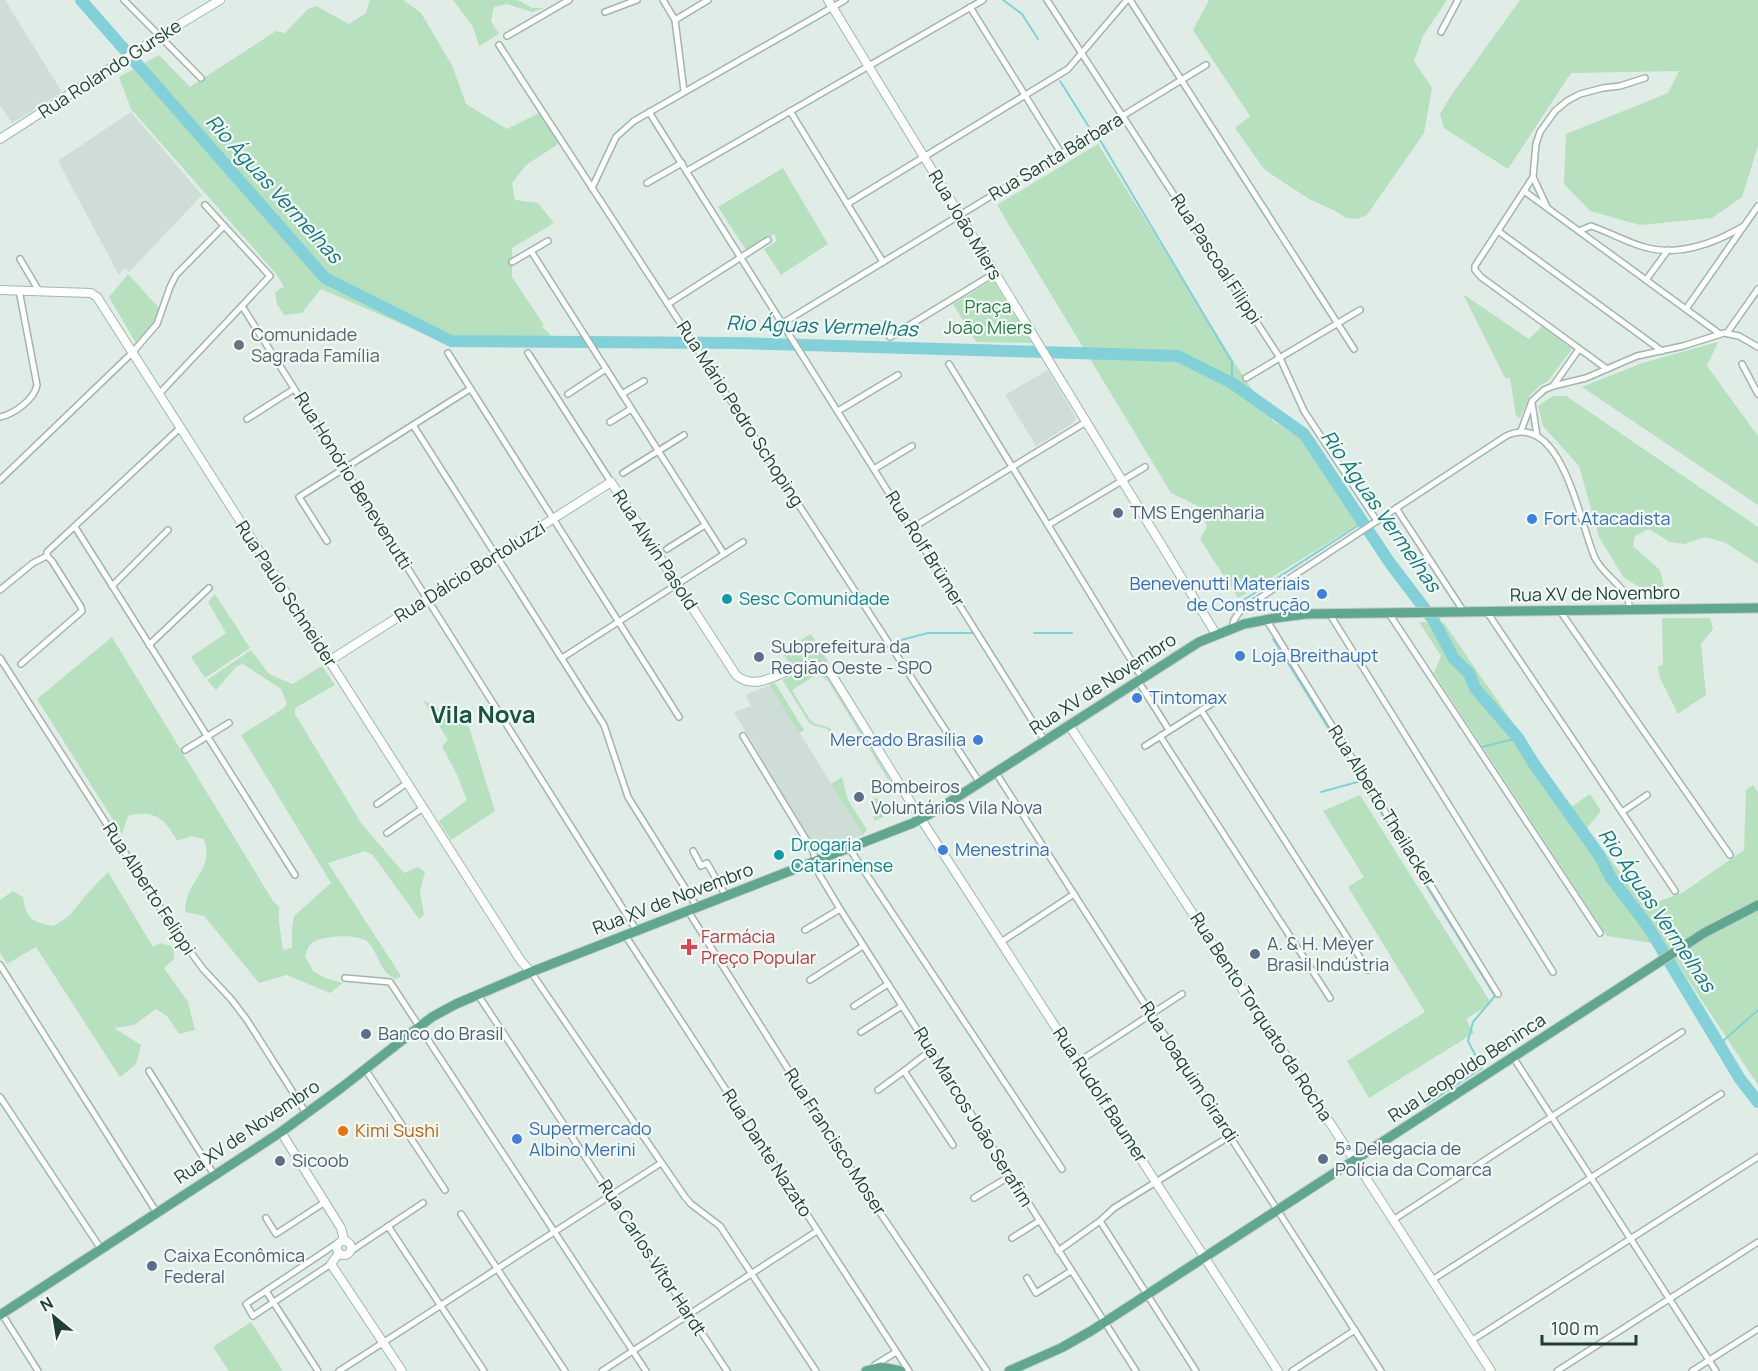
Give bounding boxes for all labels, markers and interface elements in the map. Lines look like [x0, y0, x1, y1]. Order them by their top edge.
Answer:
street label: Rua Rolando Gurske [33, 13, 185, 123]
street label: Rua Santa Bárbara [984, 107, 1127, 206]
water label: Rio Águas Vermelhas [200, 108, 350, 270]
street label: Rua João Miers [924, 165, 1008, 284]
street label: Rua Pascoal Filippi [1166, 189, 1268, 328]
park label: Praça João Miers [944, 294, 1032, 339]
water label: Rio Águas Vermelhas [726, 309, 920, 342]
street label: Rua Mário Pedro Schoping [672, 316, 810, 511]
place label: Comunidade Sagrada Família [251, 322, 380, 367]
marker: Comunidade Sagrada Família [232, 338, 246, 352]
street label: Rua Honório Benevenutti [289, 387, 418, 574]
water label: Rio Águas Vermelhas [1315, 424, 1448, 598]
street label: Rua Alwin Pasold [608, 485, 704, 614]
street label: Rua Rolf Brümer [881, 486, 971, 611]
place label: TMS Engenharia [1130, 500, 1265, 524]
marker: TMS Engenharia [1111, 506, 1125, 520]
place label: Fort Atacadista [1544, 506, 1670, 530]
marker: Fort Atacadista [1525, 512, 1539, 526]
street label: Rua Dálcio Bortoluzzi [389, 515, 550, 627]
street label: Rua Paulo Schneider [230, 516, 343, 672]
place label: Benevenutti Materiais de Construção [1130, 571, 1310, 616]
street label: Rua XV de Novembro [1510, 580, 1680, 606]
place label: Sesc Comunidade [739, 586, 890, 610]
marker: Benevenutti Materiais de Construção [1315, 587, 1329, 601]
marker: Sesc Comunidade [720, 592, 734, 606]
street label: Rua XV de Novembro [1024, 627, 1180, 740]
place label: Subprefeitura da Região Oeste - SPO [771, 634, 932, 679]
place label: Loja Breithaupt [1252, 643, 1378, 667]
marker: Loja Breithaupt [1233, 649, 1247, 663]
marker: Subprefeitura da Região Oeste - SPO [752, 650, 766, 664]
place label: Tintomax [1149, 685, 1227, 709]
marker: Tintomax [1130, 691, 1144, 705]
district label: Vila Nova [431, 697, 535, 730]
street label: Rua Alberto Theilacker [1323, 720, 1443, 891]
place label: Mercado Brasília [830, 727, 966, 751]
marker: Mercado Brasília [971, 733, 985, 747]
place label: Bombeiros Voluntários Vila Nova [871, 774, 1042, 819]
marker: Bombeiros Voluntários Vila Nova [852, 790, 866, 804]
street label: Rua Alberto Felippi [98, 818, 202, 959]
water label: Rio Águas Vermelhas [1593, 823, 1723, 998]
place label: Drogaria Catarinense [791, 832, 893, 877]
place label: Menestrina [955, 837, 1050, 861]
marker: Menestrina [936, 843, 950, 857]
marker: Drogaria Catarinense [772, 848, 786, 862]
street label: Rua XV de Novembro [589, 856, 756, 940]
street label: Rua Bento Torquato da Rocha [1185, 907, 1338, 1126]
place label: Farmácia Preço Popular [701, 924, 817, 969]
place label: A. & H. Meyer Brasil Indústria [1267, 931, 1389, 976]
marker: Farmácia Preço Popular [682, 940, 696, 954]
marker: A. & H. Meyer Brasil Indústria [1248, 947, 1262, 961]
street label: Rua Joaquim Girardi [1135, 996, 1244, 1146]
street label: Rua Leopoldo Beninca [1383, 1007, 1550, 1127]
place label: Banco do Brasil [378, 1021, 504, 1045]
street label: Rua Marcos João Serafim [909, 1022, 1039, 1211]
street label: Rua Rudolf Baumer [1048, 1022, 1154, 1167]
marker: Banco do Brasil [359, 1027, 373, 1041]
street label: Rua Francisco Moser [779, 1063, 893, 1220]
street label: Rua XV de Novembro [169, 1074, 324, 1189]
street label: Rua Dante Nazato [717, 1084, 818, 1221]
place label: Supermercado Albino Merini [529, 1116, 652, 1161]
place label: Kimi Sushi [355, 1118, 439, 1142]
marker: Kimi Sushi [336, 1124, 350, 1138]
marker: Supermercado Albino Merini [510, 1132, 524, 1146]
place label: 5ª Delegacia de Polícia da Comarca [1335, 1136, 1492, 1181]
place label: Sicoob [292, 1148, 349, 1172]
marker: 5ª Delegacia de Polícia da Comarca [1316, 1152, 1330, 1166]
marker: Sicoob [273, 1154, 287, 1168]
street label: Rua Carlos Vítor Hardt [593, 1175, 712, 1340]
place label: Caixa Econômica Federal [164, 1243, 305, 1288]
marker: Caixa Econômica Federal [145, 1259, 159, 1273]
north arrow [24, 1287, 84, 1347]
text: N [36, 1292, 57, 1316]
scale bar [1542, 1308, 1636, 1346]
text: 100 m [1551, 1316, 1599, 1340]

